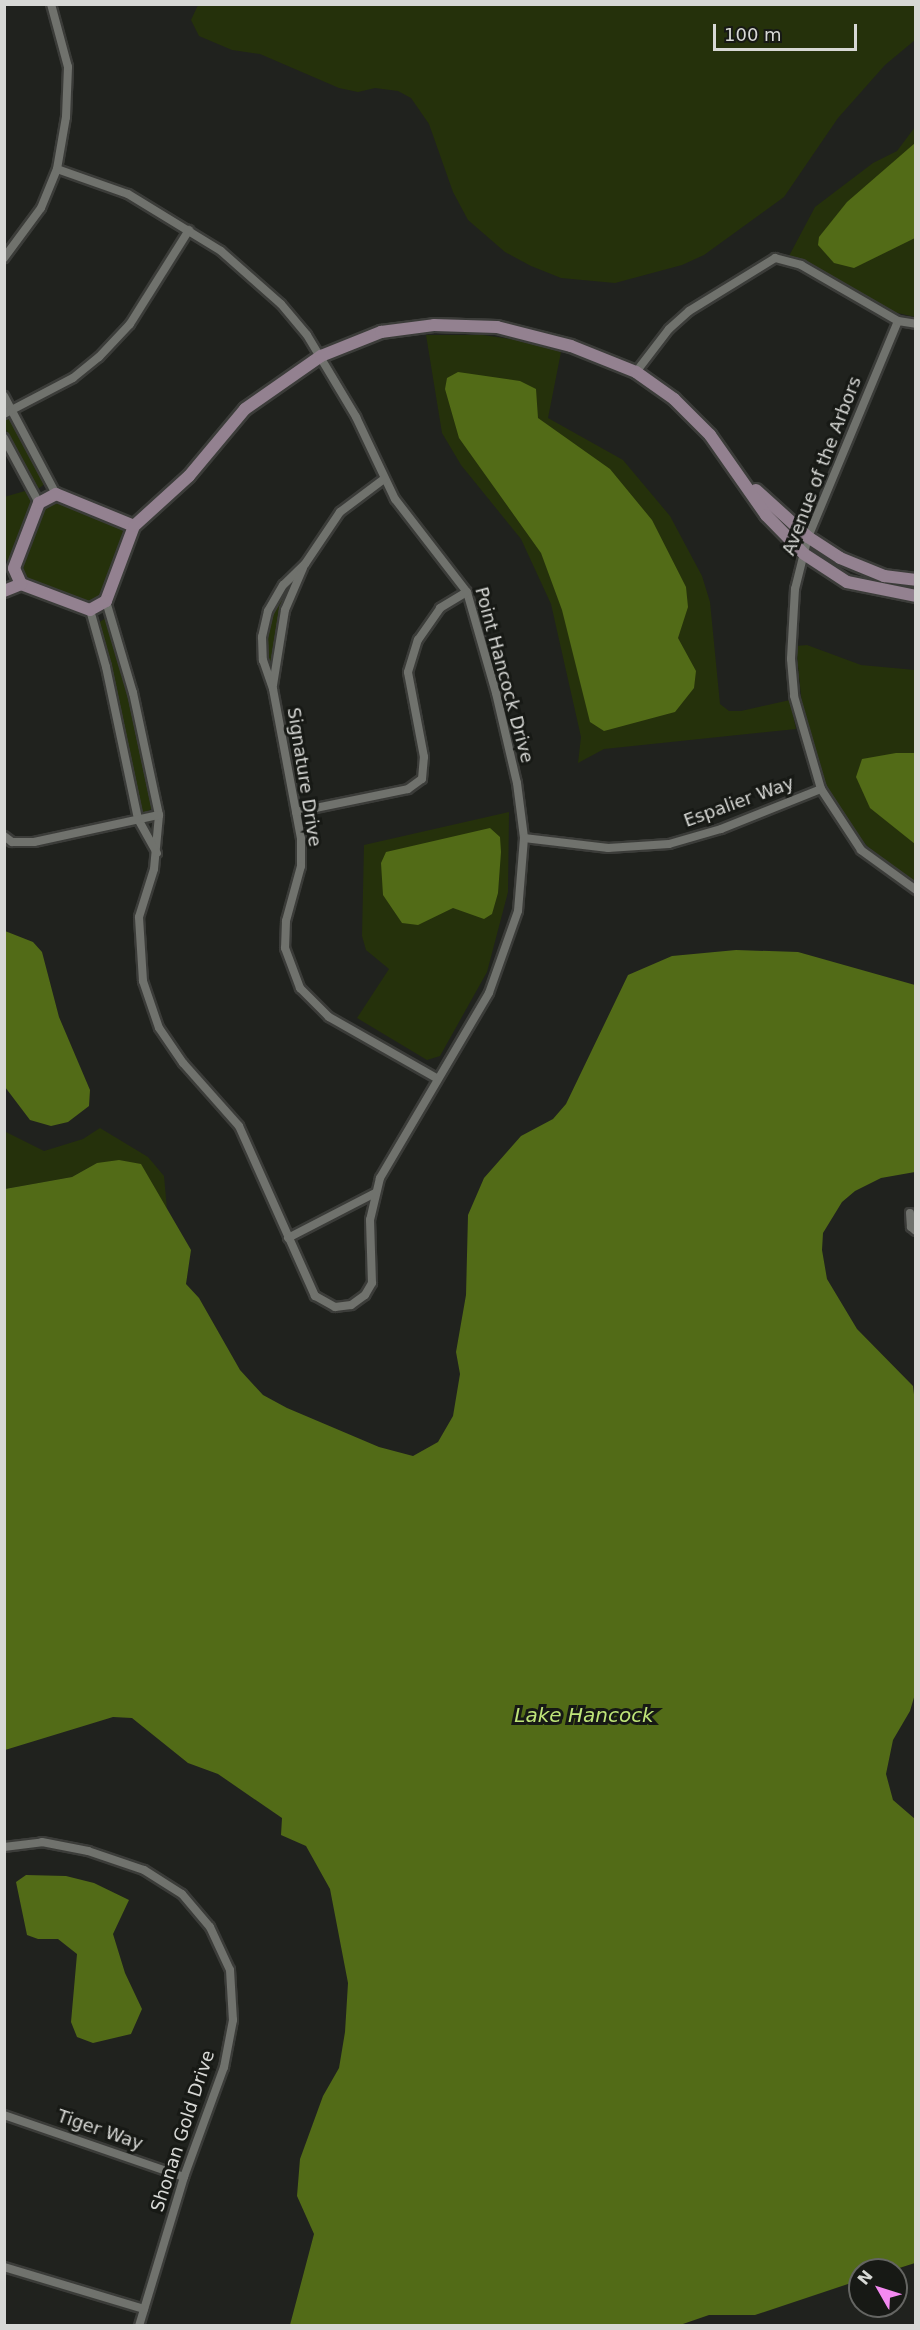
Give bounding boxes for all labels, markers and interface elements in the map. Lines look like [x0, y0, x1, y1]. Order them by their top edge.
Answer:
scale bar [716, 12, 860, 50]
text: 100 m [724, 24, 782, 45]
street label: Avenue of the Arbors [778, 374, 866, 558]
street label: Point Hancock Drive [470, 585, 538, 765]
street label: Signature Drive [282, 706, 326, 848]
street label: Espalier Way [681, 772, 797, 832]
water label: Lake Hancock [514, 1703, 654, 1727]
street label: Shonan Gold Drive [147, 2048, 219, 2214]
street label: Tiger Way [54, 2105, 146, 2155]
north arrow [848, 2258, 908, 2318]
text: N [854, 2266, 877, 2289]

